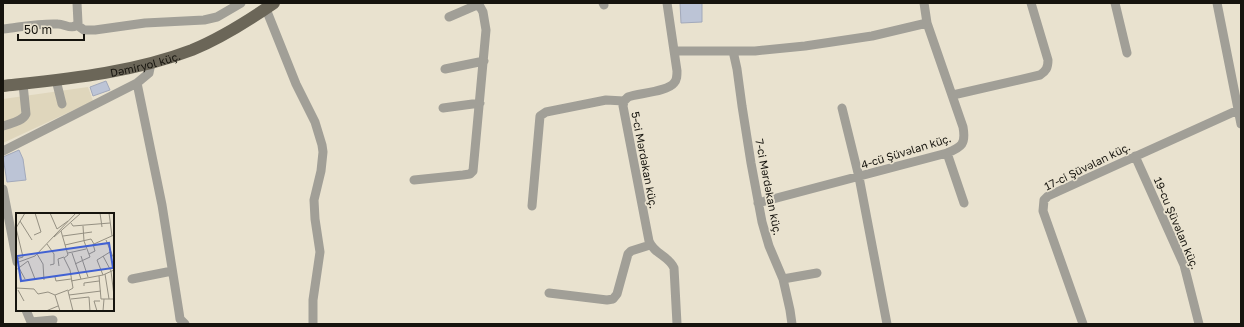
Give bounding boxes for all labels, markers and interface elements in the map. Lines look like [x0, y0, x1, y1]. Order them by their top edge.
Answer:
scale bar [18, 16, 84, 42]
text: 50 m [24, 22, 52, 37]
street label: Dəmiryol küç. [109, 48, 182, 78]
street label: 5-ci Mərdəkan küç. [629, 110, 661, 210]
street label: 4-cü Şüvəlan küç. [859, 131, 953, 171]
street label: 7-ci Mərdəkan küç. [753, 138, 785, 236]
street label: 17-ci Şüvəlan küç. [1042, 140, 1132, 192]
street label: 19-cu Şüvəlan küç. [1152, 175, 1202, 271]
inset map [16, 213, 114, 311]

